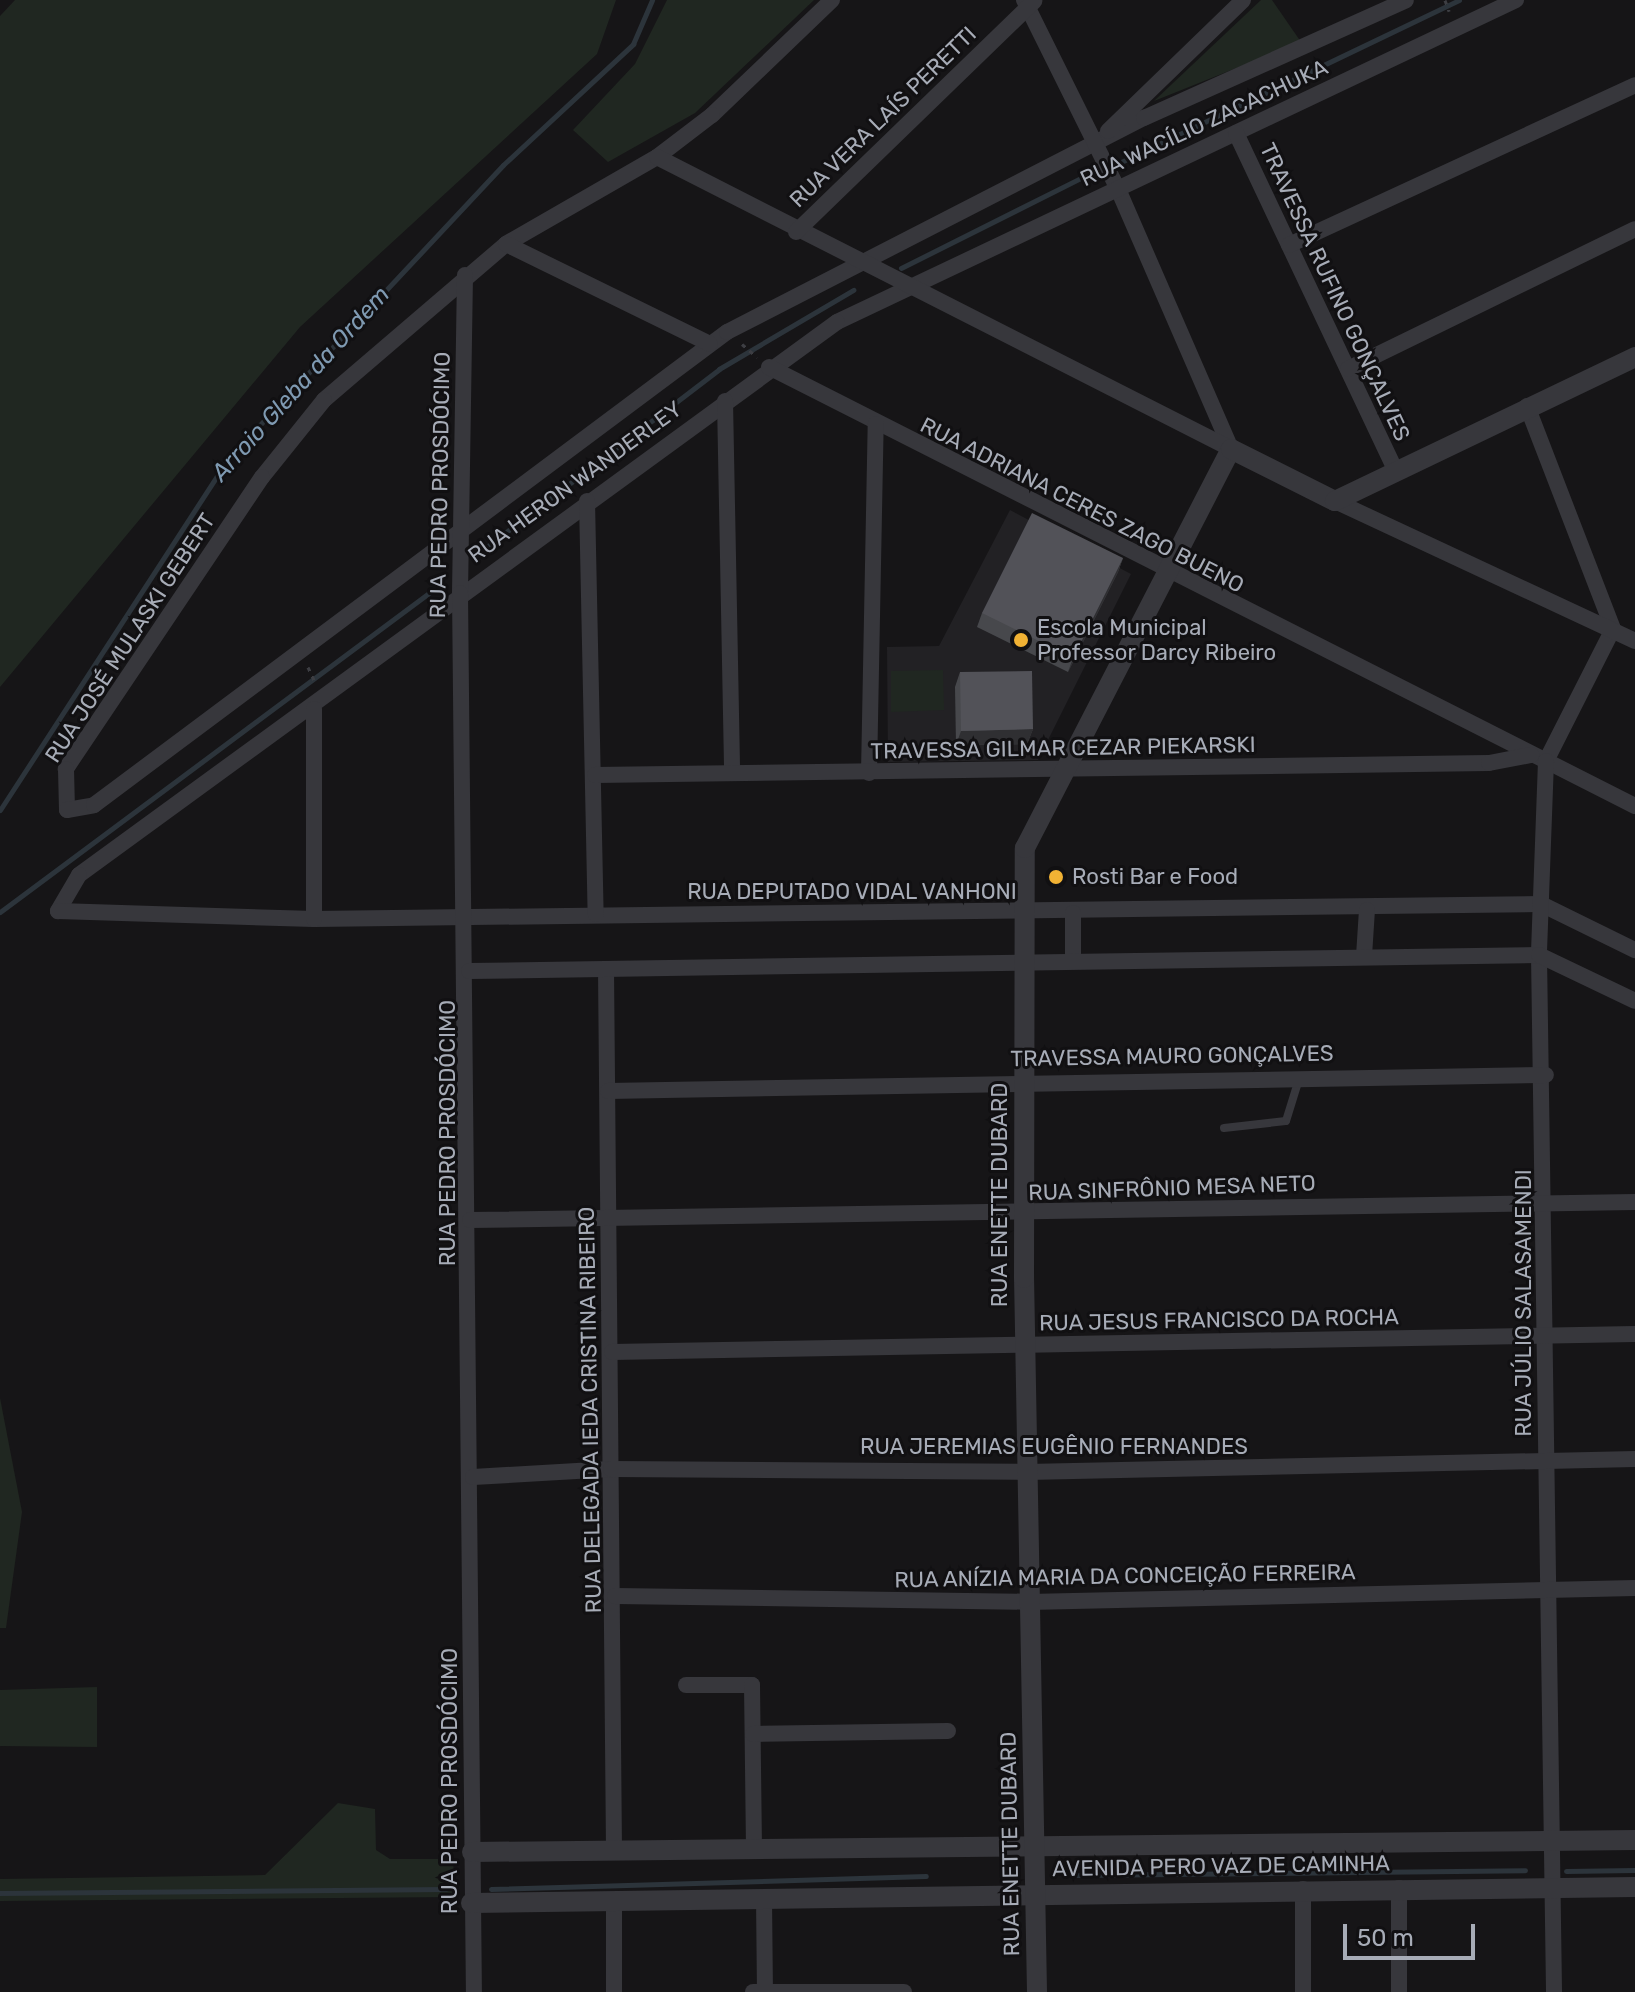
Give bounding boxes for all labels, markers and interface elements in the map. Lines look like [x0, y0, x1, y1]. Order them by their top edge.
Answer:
street label: RUA VERA LAÍS PERETTI [784, 20, 982, 214]
street label: RUA WACÍLIO ZACACHUKA [1076, 54, 1332, 192]
street label: TRAVESSA RUFINO GONÇALVES [1254, 139, 1416, 445]
water label: Arroio Gleba da Ordem [206, 281, 396, 487]
street label: RUA PEDRO PROSDÓCIMO [424, 351, 456, 619]
street label: RUA HERON WANDERLEY [463, 395, 687, 569]
street label: RUA ADRIANA CERES ZAGO BUENO [915, 411, 1249, 599]
street label: RUA JOSÉ MULASKI GEBERT [39, 508, 221, 768]
place label: Escola Municipal Professor Darcy Ribeiro [1037, 614, 1277, 666]
marker: Escola Municipal Professor Darcy Ribeiro [1012, 631, 1030, 649]
street label: TRAVESSA GILMAR CEZAR PIEKARSKI [870, 731, 1256, 765]
place label: Rosti Bar e Food [1072, 864, 1239, 890]
marker: Rosti Bar e Food [1047, 868, 1065, 886]
street label: RUA DEPUTADO VIDAL VANHONI [686, 879, 1018, 905]
street label: RUA PEDRO PROSDÓCIMO [435, 999, 461, 1267]
street label: TRAVESSA MAURO GONÇALVES [1010, 1040, 1334, 1072]
street label: RUA ENETTE DUBARD [987, 1082, 1013, 1308]
street label: RUA JÚLIO SALASAMENDI [1511, 1169, 1537, 1437]
street label: RUA SINFRÔNIO MESA NETO [1027, 1170, 1317, 1206]
street label: RUA DELEGADA IEDA CRISTINA RIBEIRO [573, 1205, 607, 1615]
street label: RUA JESUS FRANCISCO DA ROCHA [1038, 1304, 1400, 1336]
street label: RUA JEREMIAS EUGÊNIO FERNANDES [860, 1434, 1248, 1460]
street label: RUA ANÍZIA MARIA DA CONCEIÇÃO FERREIRA [893, 1559, 1357, 1593]
street label: RUA PEDRO PROSDÓCIMO [437, 1647, 463, 1915]
street label: RUA ENETTE DUBARD [995, 1731, 1025, 1957]
street label: AVENIDA PERO VAZ DE CAMINHA [1051, 1850, 1391, 1882]
scale bar [1347, 1908, 1479, 1958]
text: 50 m [1357, 1924, 1414, 1952]

